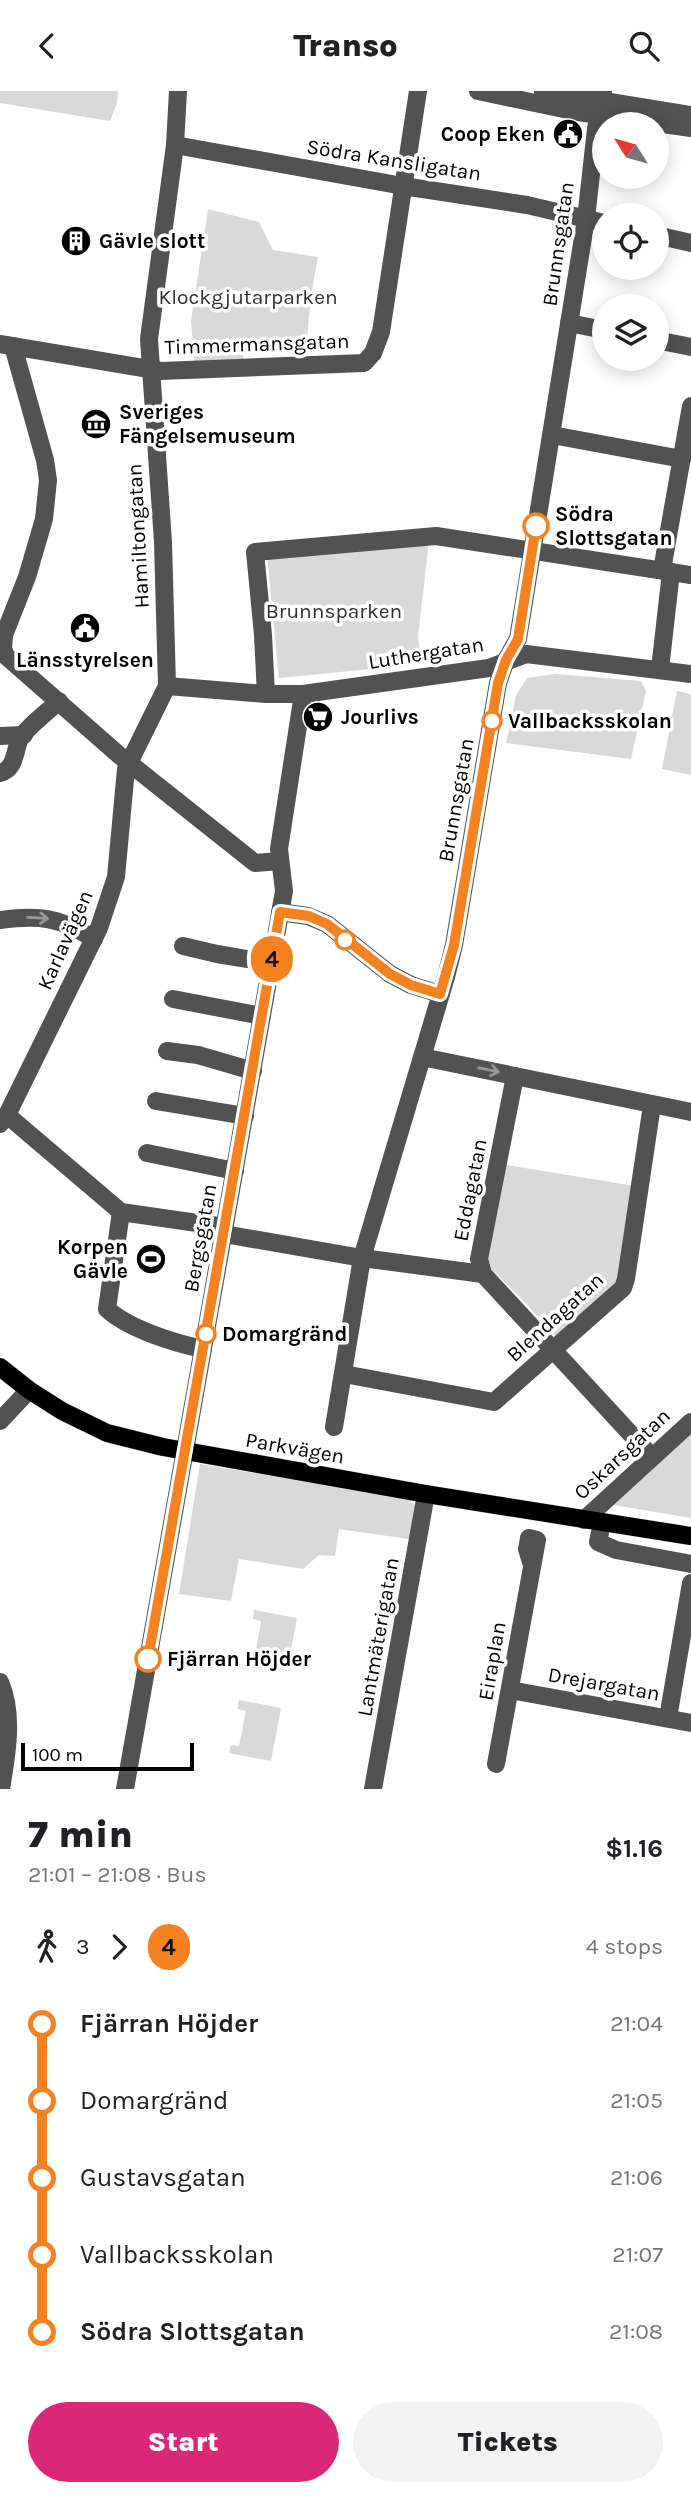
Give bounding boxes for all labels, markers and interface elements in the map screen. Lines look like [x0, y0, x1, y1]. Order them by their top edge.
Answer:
icon: back [28, 27, 66, 65]
text: Transo [293, 27, 398, 64]
icon: search [625, 27, 663, 65]
north arrow [592, 112, 668, 189]
map controls [592, 112, 669, 371]
public building icon: Coop Eken [551, 117, 585, 151]
place label: Coop Eken [441, 122, 545, 146]
street label: Södra Kansligatan [305, 134, 483, 186]
street label: Brunnsgatan [537, 180, 579, 308]
button: locate [592, 203, 669, 280]
building icon: Gävle slott [59, 224, 93, 258]
place label: Gävle slott [99, 229, 205, 253]
park label: Klockgjutarparken [158, 285, 338, 309]
button: layers [592, 294, 669, 371]
street label: Timmermansgatan [164, 329, 350, 359]
place label: Sveriges Fängelsemuseum [119, 400, 296, 448]
museum icon: Sveriges Fängelsemuseum [79, 407, 113, 441]
street label: Hamiltongatan [122, 463, 154, 609]
place label: Södra Slottsgatan [555, 502, 672, 550]
marker: Södra Slottsgatan [523, 513, 549, 539]
park label: Brunnsparken [266, 599, 402, 623]
public building icon: Länsstyrelsen [68, 611, 102, 645]
street label: Luthergatan [366, 632, 486, 674]
place label: Länsstyrelsen [16, 648, 154, 672]
supermarket icon: Jourlivs [301, 700, 335, 734]
place label: Jourlivs [341, 705, 419, 729]
place label: Vallbacksskolan [508, 709, 672, 733]
marker: Vallbacksskolan [482, 711, 502, 731]
street label: Brunnsgatan [433, 736, 479, 864]
street label: Karlavägen [32, 886, 98, 994]
one-way arrow [26, 911, 49, 924]
unlabelled marker [335, 930, 355, 950]
line badge: 4 [249, 936, 295, 982]
text: 4 [265, 945, 279, 973]
one-way arrow [477, 1064, 499, 1078]
street label: Eddagatan [448, 1137, 492, 1243]
street label: Bergsgatan [179, 1182, 221, 1294]
place label: Korpen Gävle [57, 1235, 128, 1283]
sports icon: Korpen Gävle [134, 1242, 168, 1276]
street label: Blendagatan [502, 1267, 608, 1367]
place label: Domargränd [222, 1322, 347, 1346]
marker: Domargränd [196, 1324, 216, 1344]
street label: Oskarsgatan [569, 1404, 675, 1504]
street label: Parkvägen [244, 1427, 346, 1469]
street label: Lantmäterigatan [352, 1556, 404, 1718]
street label: Eiraplan [473, 1620, 511, 1702]
marker: Fjärran Höjder [135, 1646, 161, 1672]
place label: Fjärran Höjder [167, 1647, 312, 1671]
street label: Drejargatan [546, 1662, 662, 1706]
scale bar [21, 1740, 194, 1772]
text: 100 m [32, 1744, 83, 1766]
text: 7 min [28, 1812, 133, 1857]
text: $1.16 [605, 1833, 663, 1864]
text: 21:01 – 21:08 · Bus [28, 1861, 207, 1888]
icon: walk [28, 1928, 66, 1966]
icon: forward [100, 1928, 138, 1966]
text: 3 [76, 1933, 90, 1960]
text: 4 [162, 1933, 176, 1961]
text: 4 stops [586, 1933, 663, 1960]
text: Fjärran Höjder [80, 2008, 258, 2039]
text: 21:04 [610, 2010, 663, 2037]
text: Domargränd [80, 2085, 228, 2116]
text: 21:05 [610, 2087, 663, 2114]
text: Gustavsgatan [80, 2162, 246, 2193]
text: 21:06 [610, 2164, 663, 2191]
text: Vallbacksskolan [80, 2239, 274, 2270]
text: 21:07 [612, 2241, 663, 2268]
text: Södra Slottsgatan [80, 2316, 305, 2347]
text: 21:08 [609, 2318, 663, 2345]
button: Start [28, 2402, 339, 2482]
button: Tickets [353, 2402, 663, 2482]

